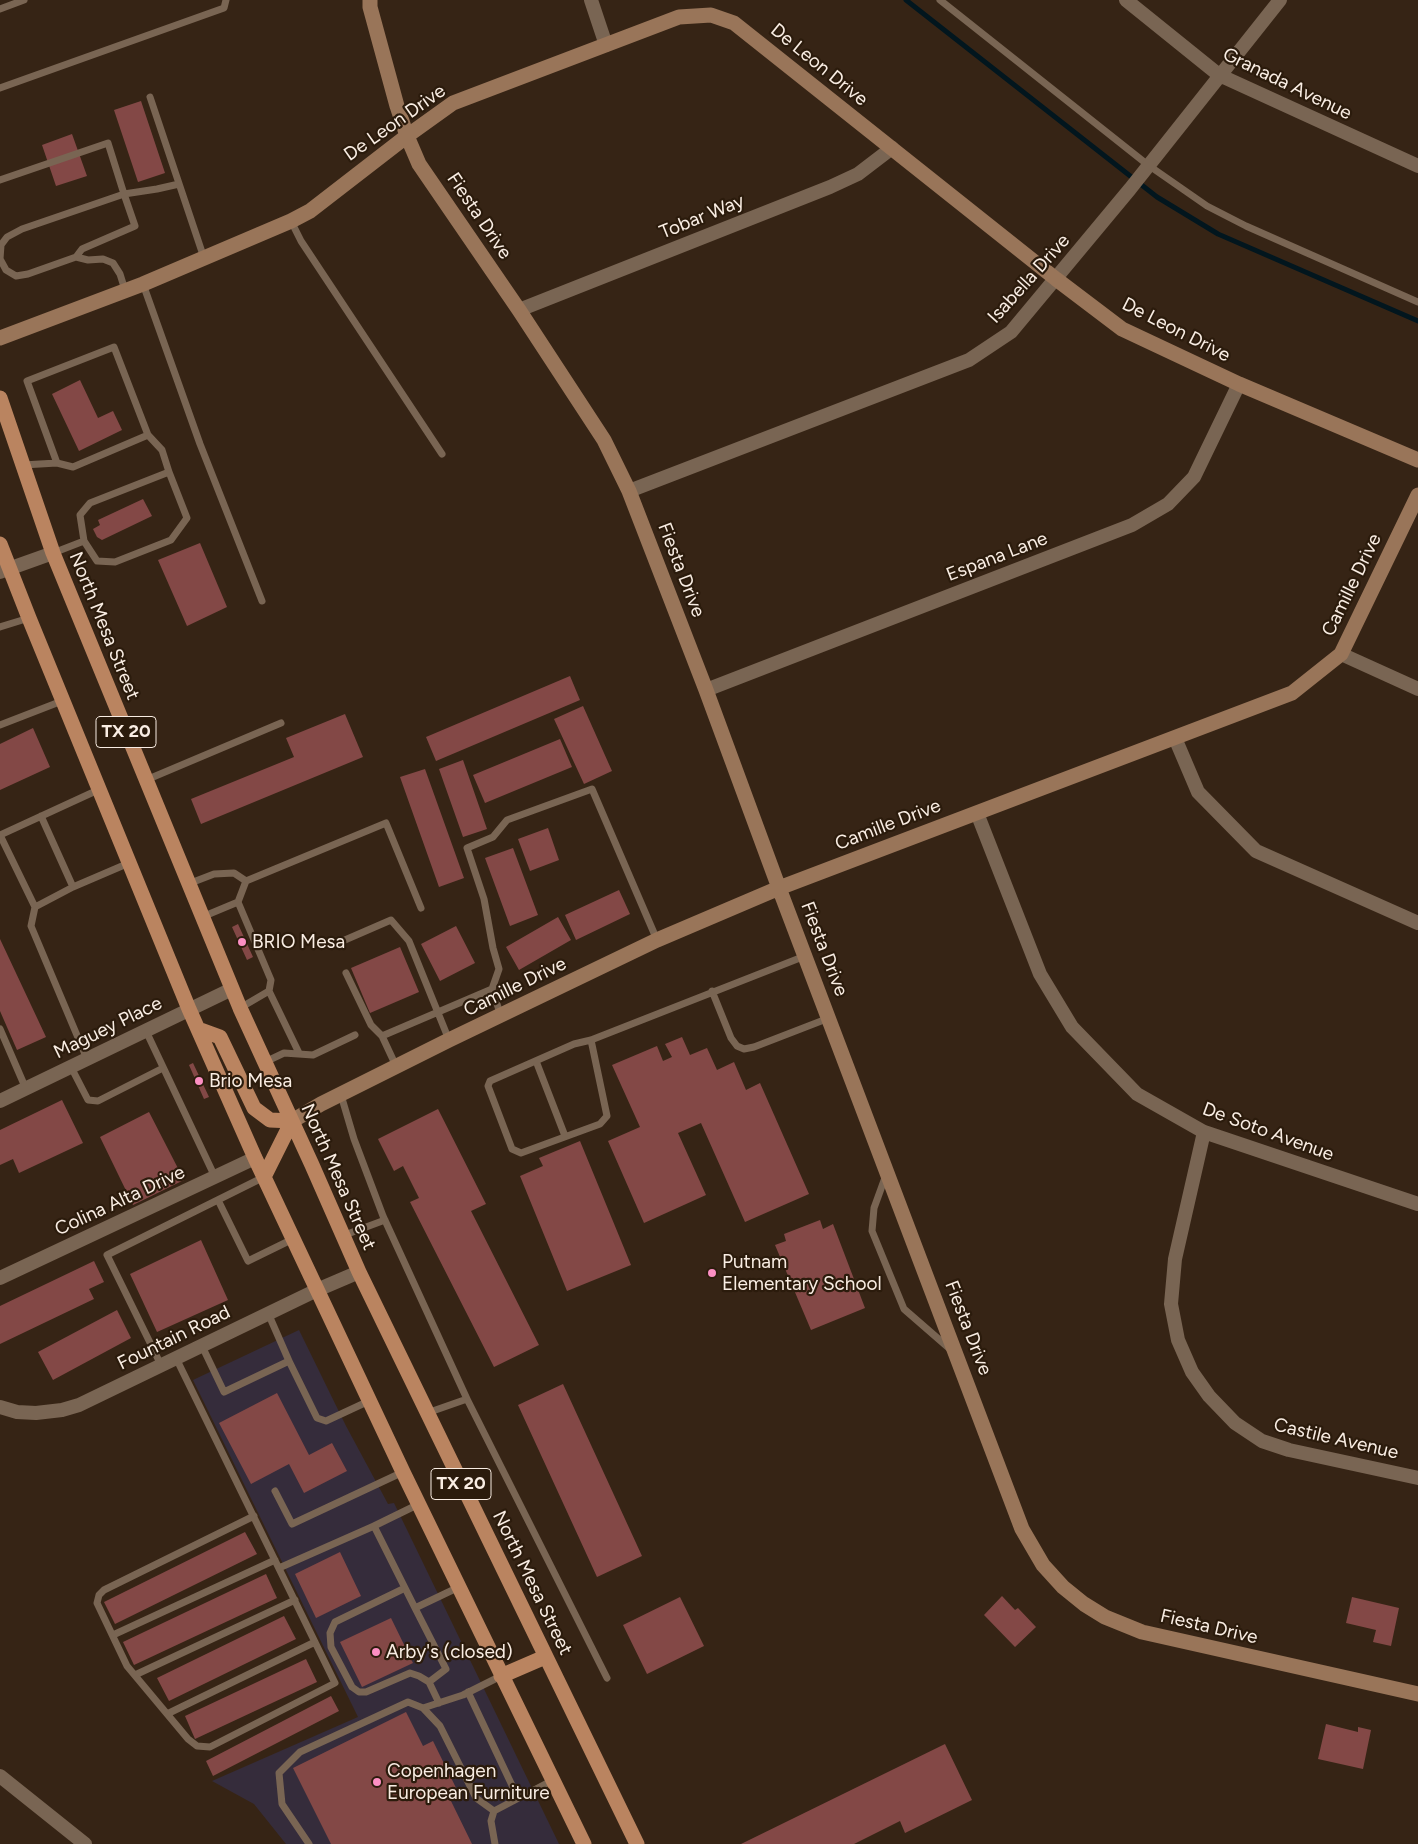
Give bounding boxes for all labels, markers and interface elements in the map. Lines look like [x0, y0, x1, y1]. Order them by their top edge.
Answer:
street label: De Leon Drive [766, 19, 872, 111]
street label: Granada Avenue [1219, 43, 1355, 125]
street label: De Leon Drive [340, 80, 450, 166]
street label: Fiesta Drive [442, 168, 516, 264]
street label: Tobar Way [656, 190, 748, 244]
street label: Isabella Drive [983, 230, 1075, 328]
street label: De Leon Drive [1118, 293, 1234, 367]
street label: Fiesta Drive [653, 520, 709, 620]
street label: Espana Lane [943, 527, 1051, 587]
street label: Camille Drive [1317, 530, 1387, 640]
street label: North Mesa Street [64, 549, 144, 703]
road number: TX 20 [96, 716, 156, 748]
street label: Camille Drive [832, 794, 944, 856]
street label: Fiesta Drive [796, 899, 852, 999]
place label: BRIO Mesa [252, 931, 345, 953]
marker: BRIO Mesa [236, 936, 248, 948]
street label: Camille Drive [460, 952, 570, 1022]
street label: Maguey Place [50, 992, 166, 1064]
place label: Brio Mesa [209, 1070, 292, 1092]
marker: Brio Mesa [193, 1075, 205, 1087]
street label: De Soto Avenue [1199, 1098, 1337, 1166]
street label: North Mesa Street [296, 1100, 380, 1254]
street label: Colina Alta Drive [51, 1161, 189, 1241]
place label: Putnam Elementary School [722, 1251, 882, 1295]
marker: Putnam Elementary School [706, 1267, 718, 1279]
street label: Fiesta Drive [940, 1278, 996, 1378]
street label: Fountain Road [114, 1301, 234, 1375]
street label: Castile Avenue [1271, 1414, 1401, 1464]
road number: TX 20 [431, 1468, 491, 1500]
street label: North Mesa Street [487, 1507, 577, 1659]
street label: Fiesta Drive [1158, 1605, 1260, 1649]
place label: Arby's (closed) [386, 1641, 513, 1663]
marker: Arby's (closed) [370, 1646, 382, 1658]
place label: Copenhagen European Furniture [387, 1760, 550, 1804]
marker: Copenhagen European Furniture [371, 1776, 383, 1788]

